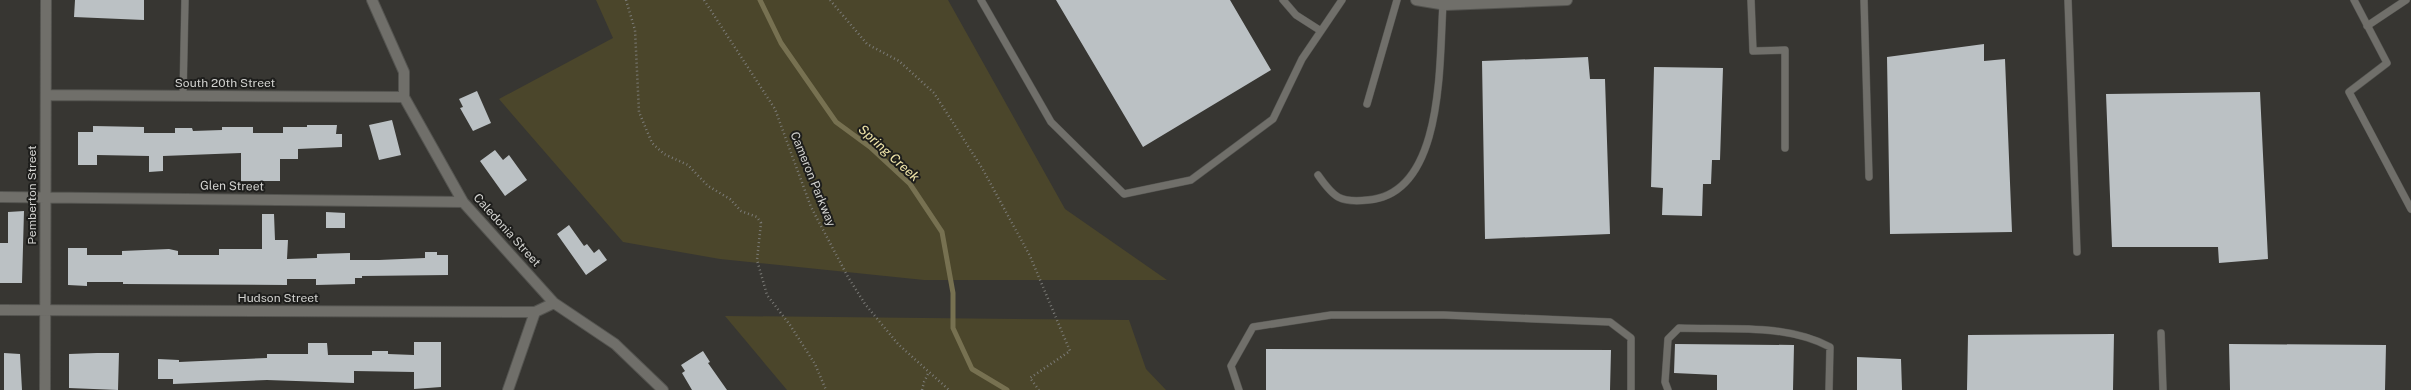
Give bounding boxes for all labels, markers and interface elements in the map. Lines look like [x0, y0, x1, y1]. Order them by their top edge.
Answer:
street label: South 20th Street [175, 76, 275, 90]
water label: Spring Creek [855, 122, 923, 184]
street label: Cameron Parkway [788, 130, 839, 229]
street label: Pemberton Street [25, 145, 39, 245]
street label: Glen Street [200, 178, 264, 194]
street label: Caledonia Street [471, 191, 544, 270]
street label: Hudson Street [237, 291, 319, 305]

